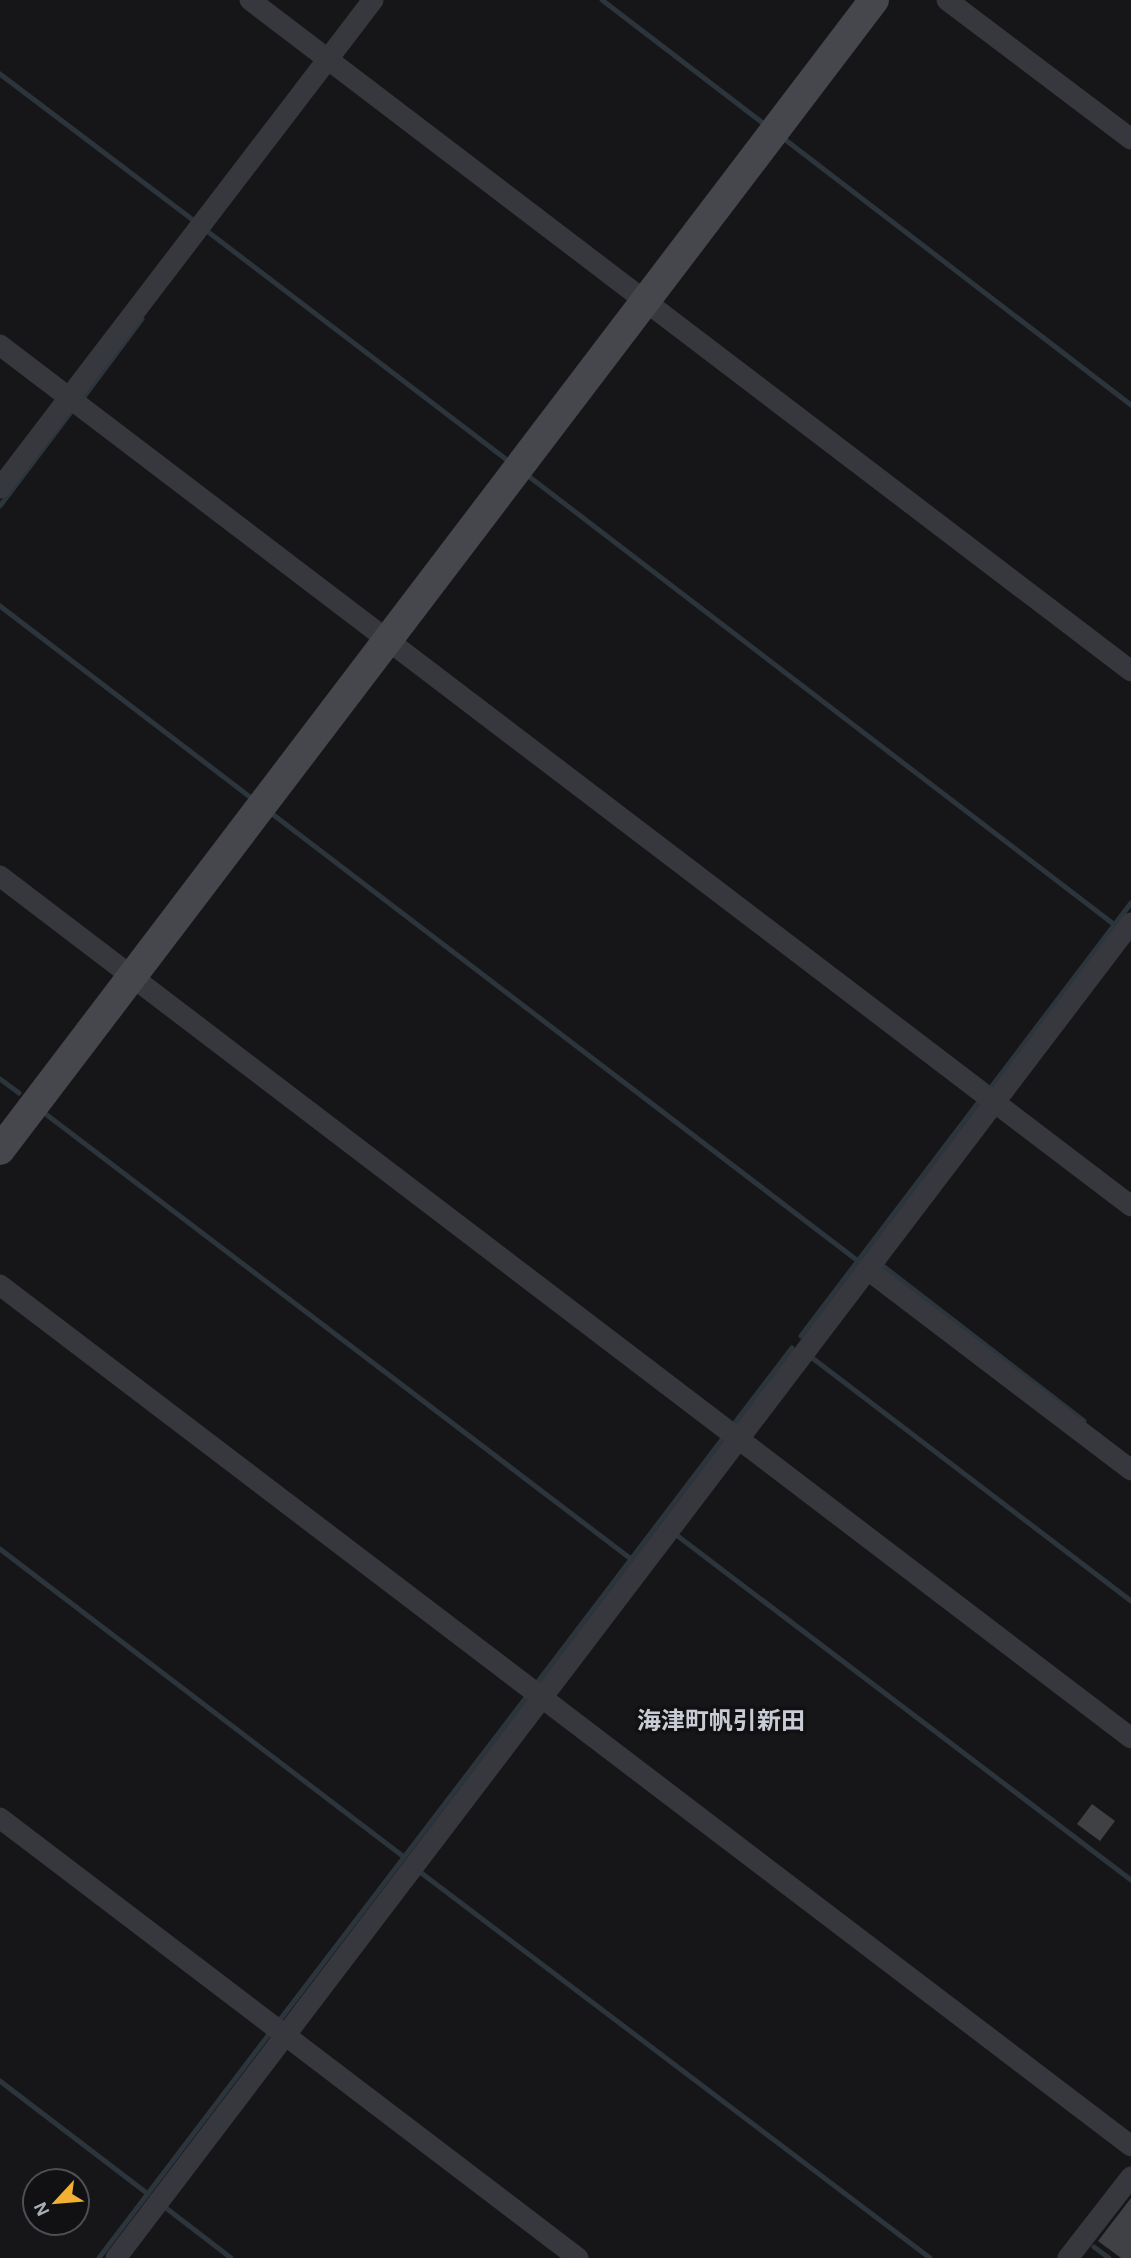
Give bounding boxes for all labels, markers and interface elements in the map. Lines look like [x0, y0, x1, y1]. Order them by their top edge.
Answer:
district label: 海津町帆引新田 [637, 1708, 805, 1734]
north arrow [21, 2167, 91, 2237]
text: N [31, 2199, 54, 2219]

